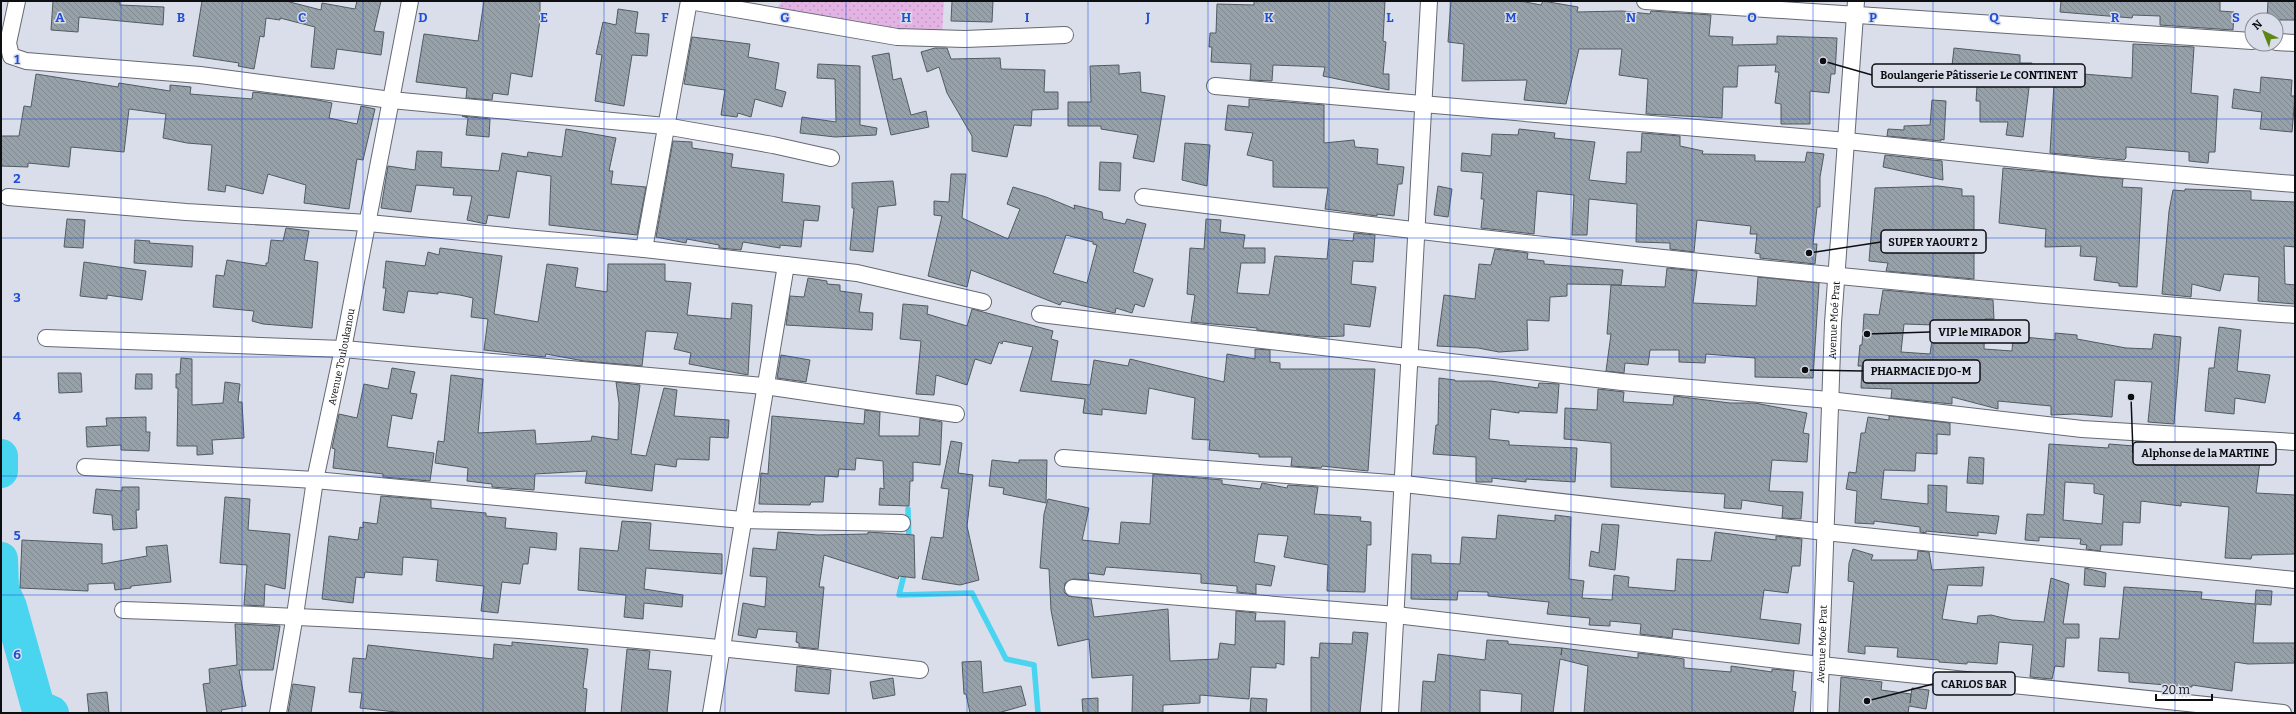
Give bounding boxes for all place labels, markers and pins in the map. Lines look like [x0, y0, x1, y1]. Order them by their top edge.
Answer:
callout: Boulangerie Pâtisserie Le CONTINENT [1872, 64, 2085, 87]
callout: SUPER YAOURT 2 [1881, 230, 1986, 253]
callout: VIP le MIRADOR [1930, 320, 2029, 343]
callout: PHARMACIE DJO-M [1863, 360, 1980, 383]
callout: Alphonse de la MARTINE [2133, 442, 2276, 465]
callout: CARLOS BAR [1933, 672, 2015, 695]

